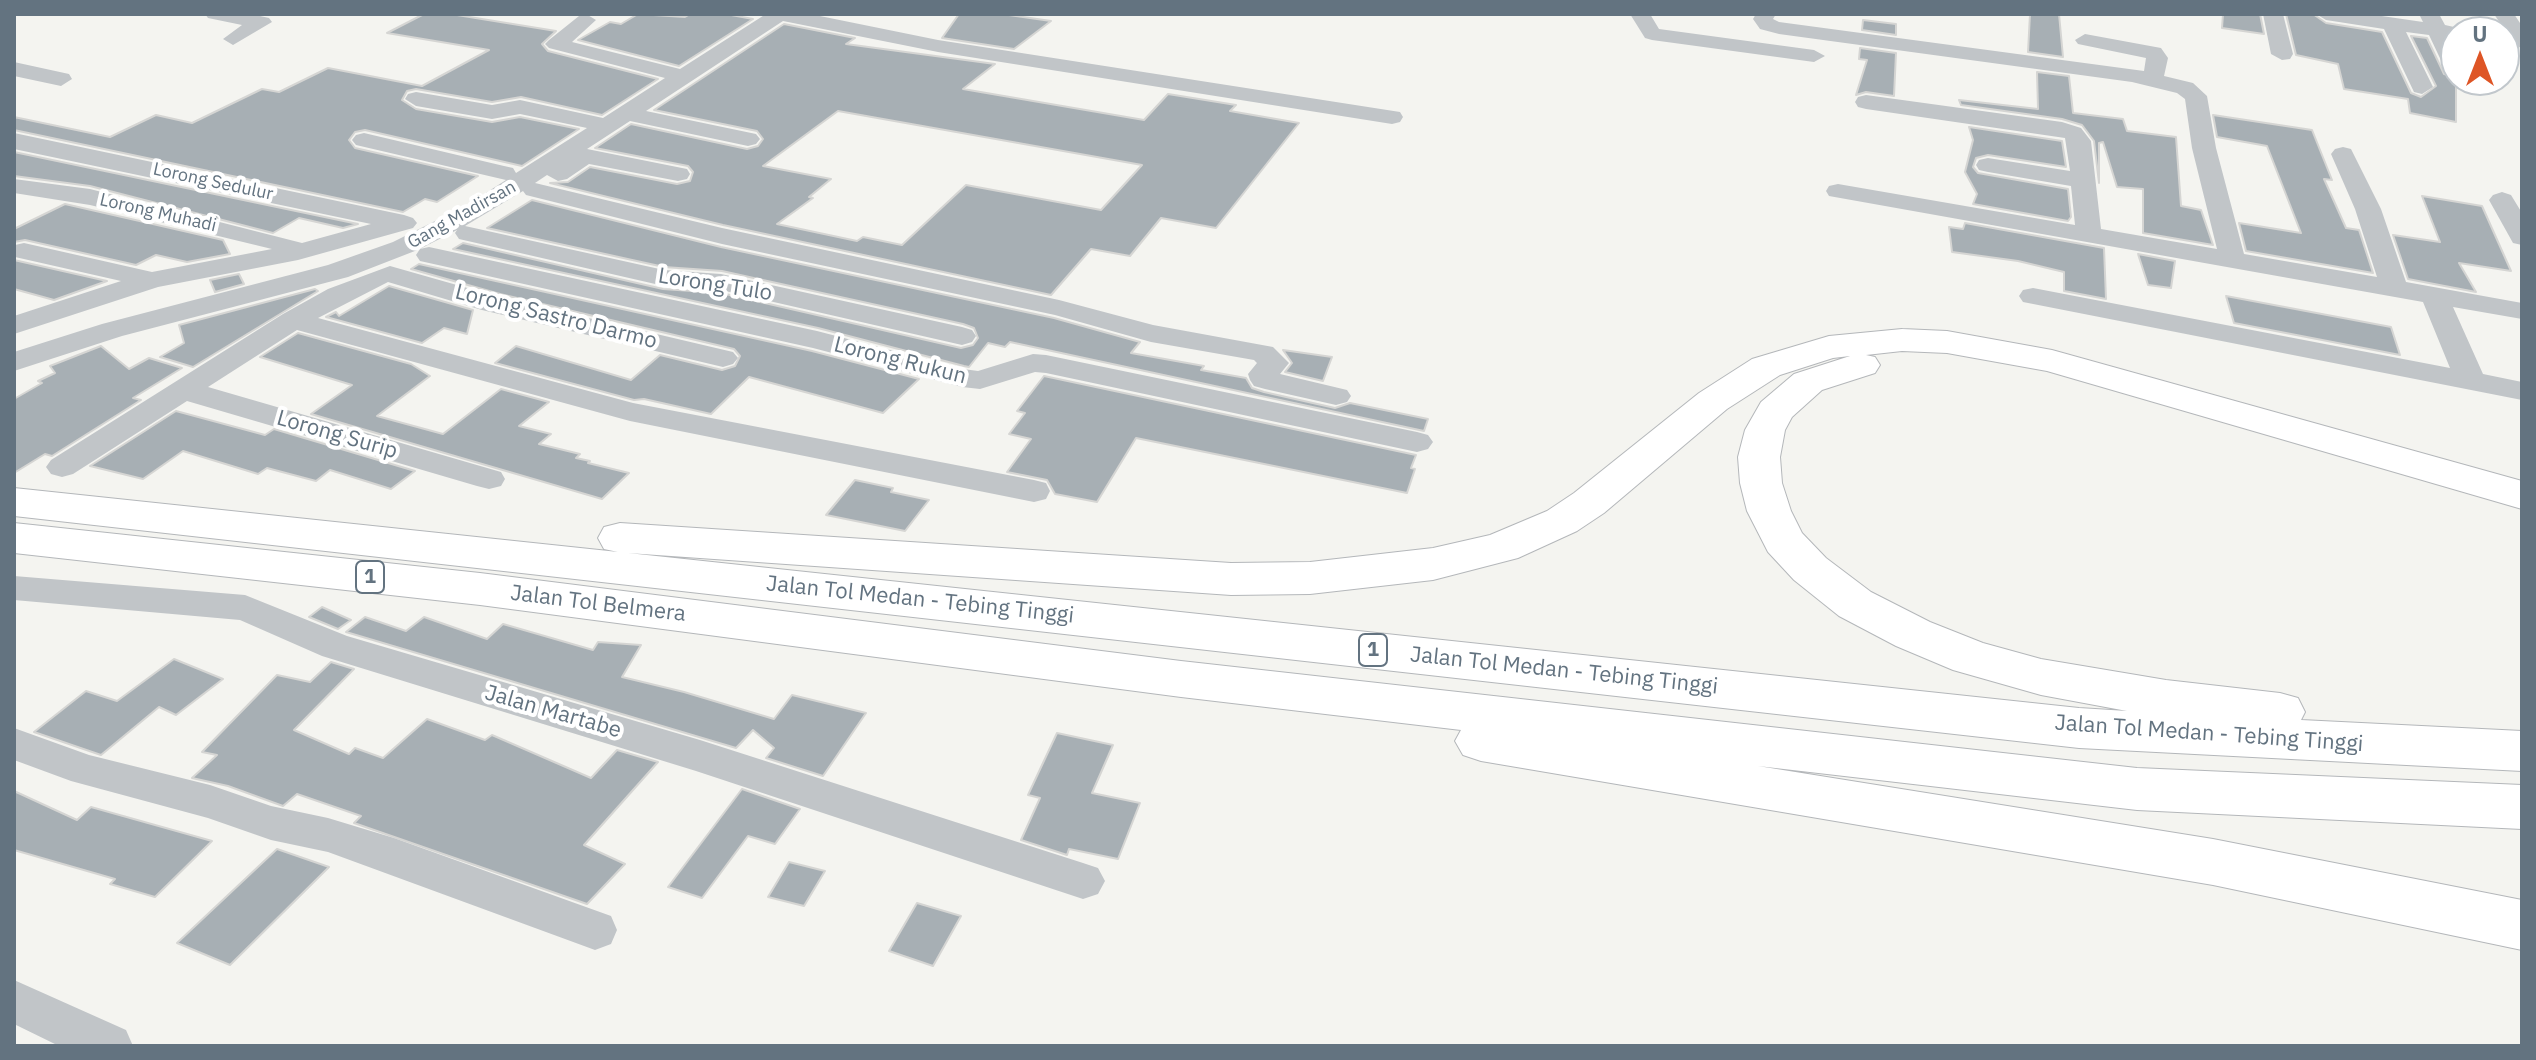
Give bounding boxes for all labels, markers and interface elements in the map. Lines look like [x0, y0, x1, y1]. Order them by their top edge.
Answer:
north arrow [2440, 16, 2520, 96]
text: U [2472, 19, 2488, 48]
street label: Lorong Sedulur [151, 159, 275, 205]
street label: Gang Madirsan [404, 176, 520, 254]
street label: Lorong Muhadi [98, 189, 218, 237]
street label: Lorong Tulo [656, 263, 774, 307]
street label: Lorong Sastro Darmo [452, 279, 660, 355]
street label: Lorong Rukun [831, 332, 969, 390]
street label: Lorong Surip [274, 405, 400, 465]
road number: 1 [356, 561, 384, 593]
street label: Jalan Tol Medan - Tebing Tinggi [765, 571, 1075, 629]
street label: Jalan Tol Belmera [509, 580, 687, 628]
road number: 1 [1359, 634, 1387, 666]
street label: Jalan Tol Medan - Tebing Tinggi [1409, 642, 1719, 700]
street label: Jalan Martabe [482, 680, 624, 744]
street label: Jalan Tol Medan - Tebing Tinggi [2054, 710, 2364, 758]

